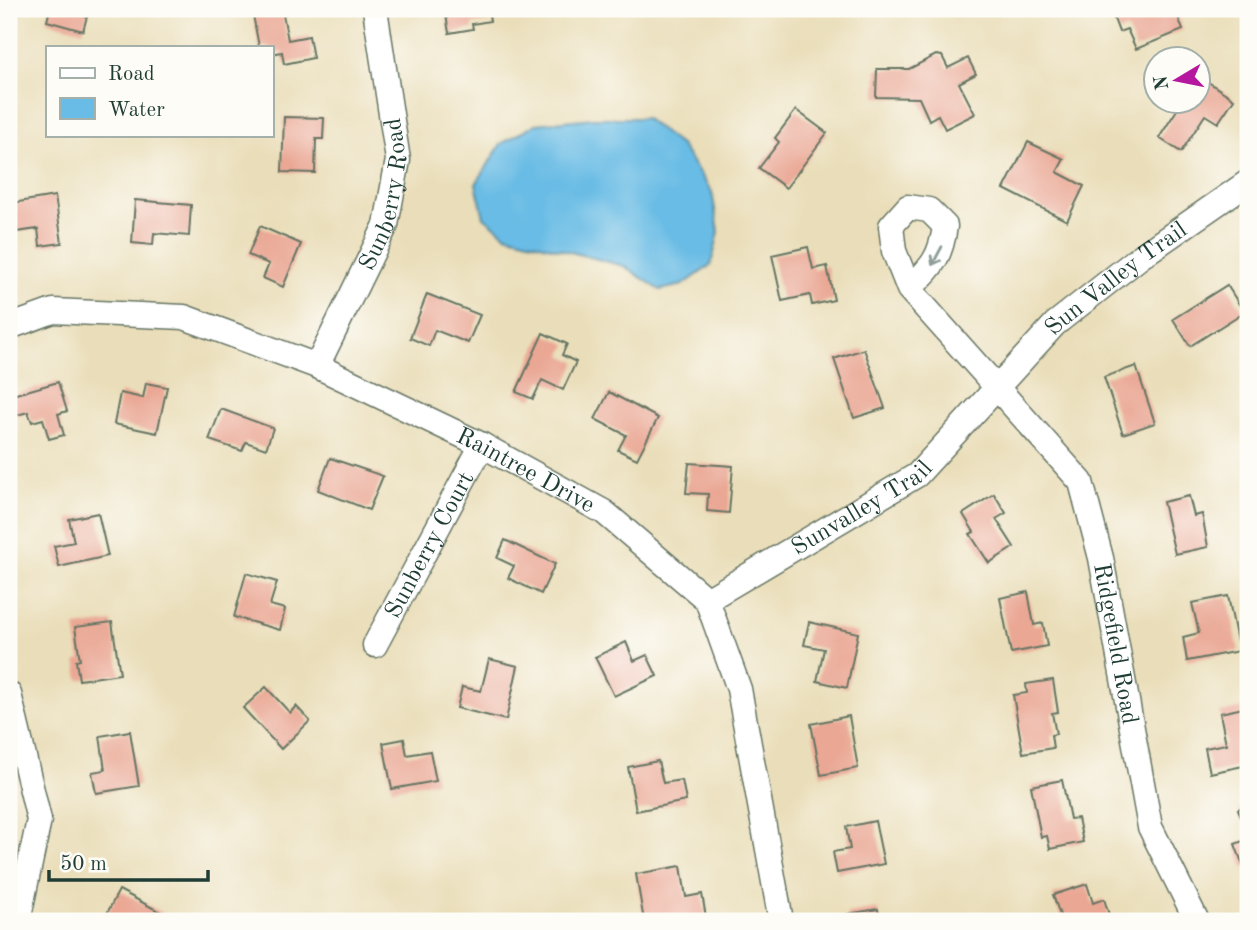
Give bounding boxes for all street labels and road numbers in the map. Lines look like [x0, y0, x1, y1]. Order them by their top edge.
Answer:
street label: Sunberry Road [356, 116, 413, 275]
street label: Sun Valley Trail [1041, 218, 1192, 340]
street label: Raintree Drive [452, 425, 598, 518]
street label: Sunvalley Trail [788, 457, 938, 561]
street label: Sunberry Court [382, 468, 479, 623]
street label: Ridgefield Road [1088, 561, 1141, 726]

